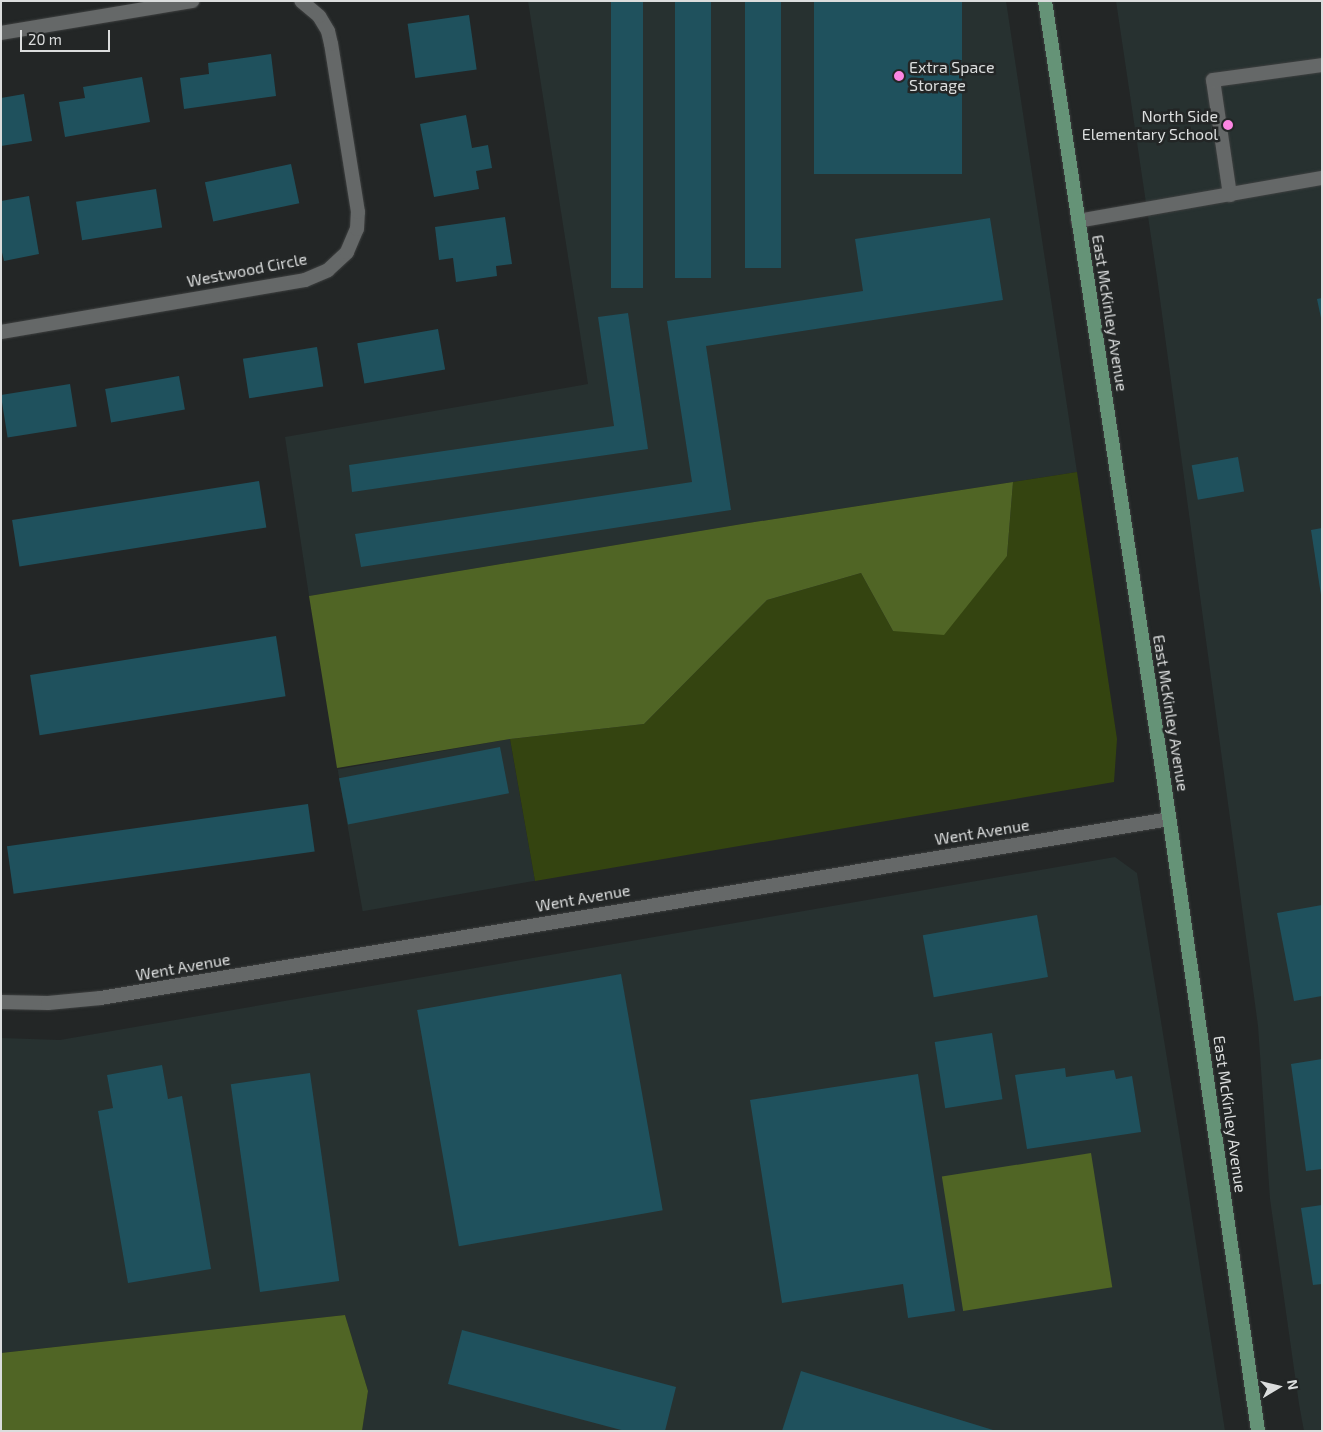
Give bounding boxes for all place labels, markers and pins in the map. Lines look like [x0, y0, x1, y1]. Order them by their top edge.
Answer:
place label: Extra Space Storage [909, 57, 995, 95]
marker: Extra Space Storage [893, 70, 905, 82]
place label: North Side Elementary School [1081, 106, 1218, 144]
marker: North Side Elementary School [1222, 119, 1234, 131]

